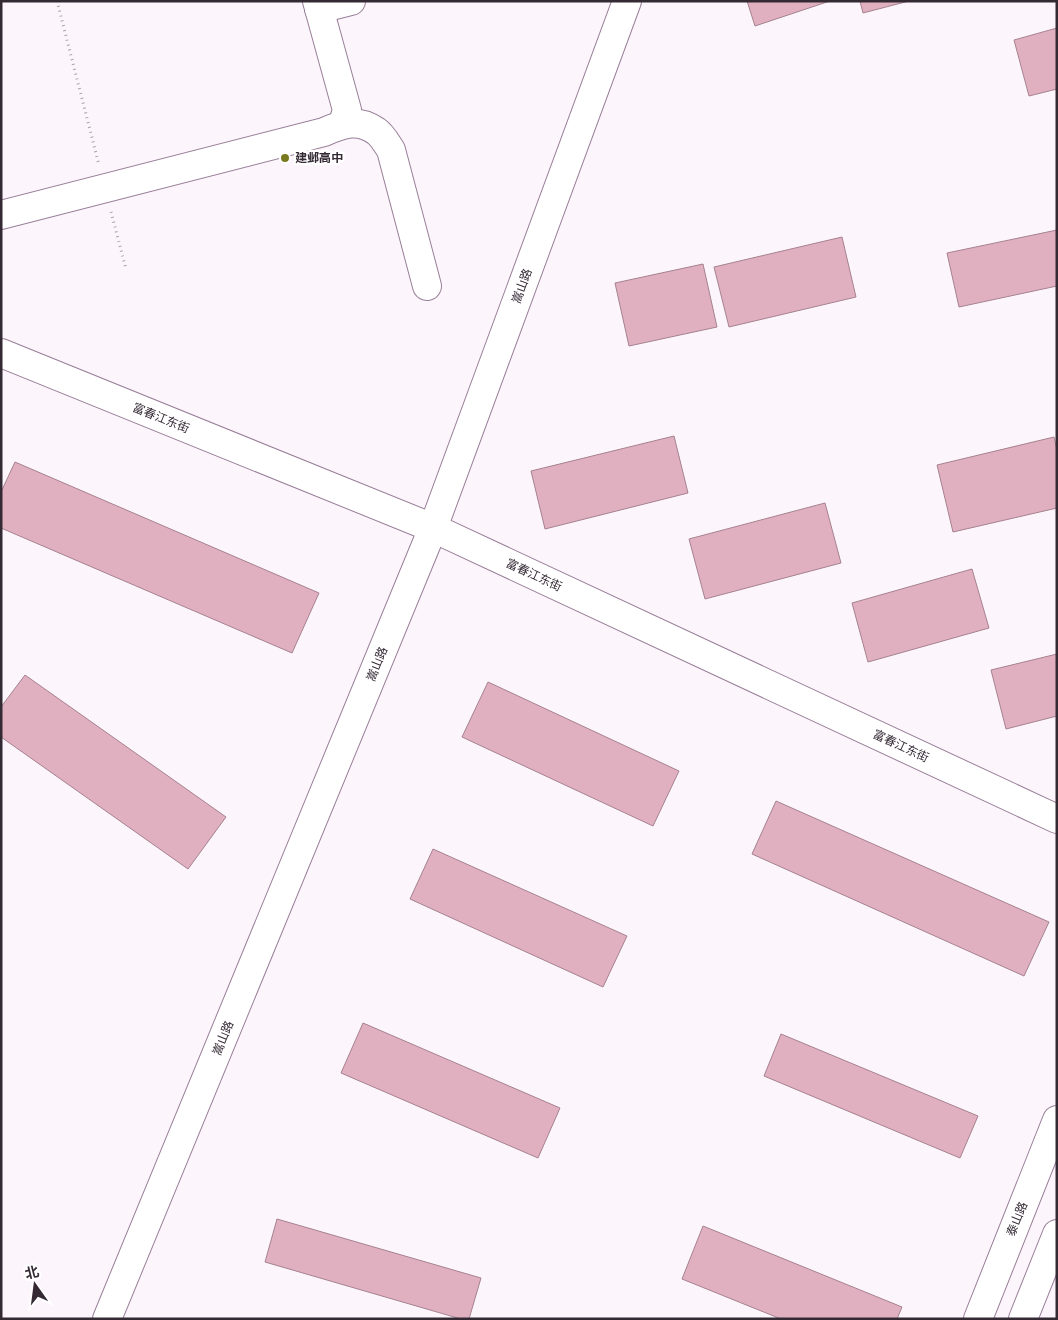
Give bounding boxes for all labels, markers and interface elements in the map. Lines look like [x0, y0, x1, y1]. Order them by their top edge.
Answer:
place label: 建邺高中 [295, 151, 343, 165]
marker: 建邺高中 [279, 152, 291, 164]
street label: 嵩山路 [509, 267, 535, 305]
street label: 富春江东街 [131, 400, 191, 436]
street label: 富春江东街 [504, 556, 564, 594]
street label: 嵩山路 [364, 645, 390, 683]
street label: 富春江东街 [871, 727, 931, 765]
street label: 嵩山路 [210, 1019, 236, 1057]
street label: 泰山路 [1004, 1200, 1030, 1238]
north arrow [10, 1260, 60, 1310]
text: 北 [23, 1263, 41, 1283]

